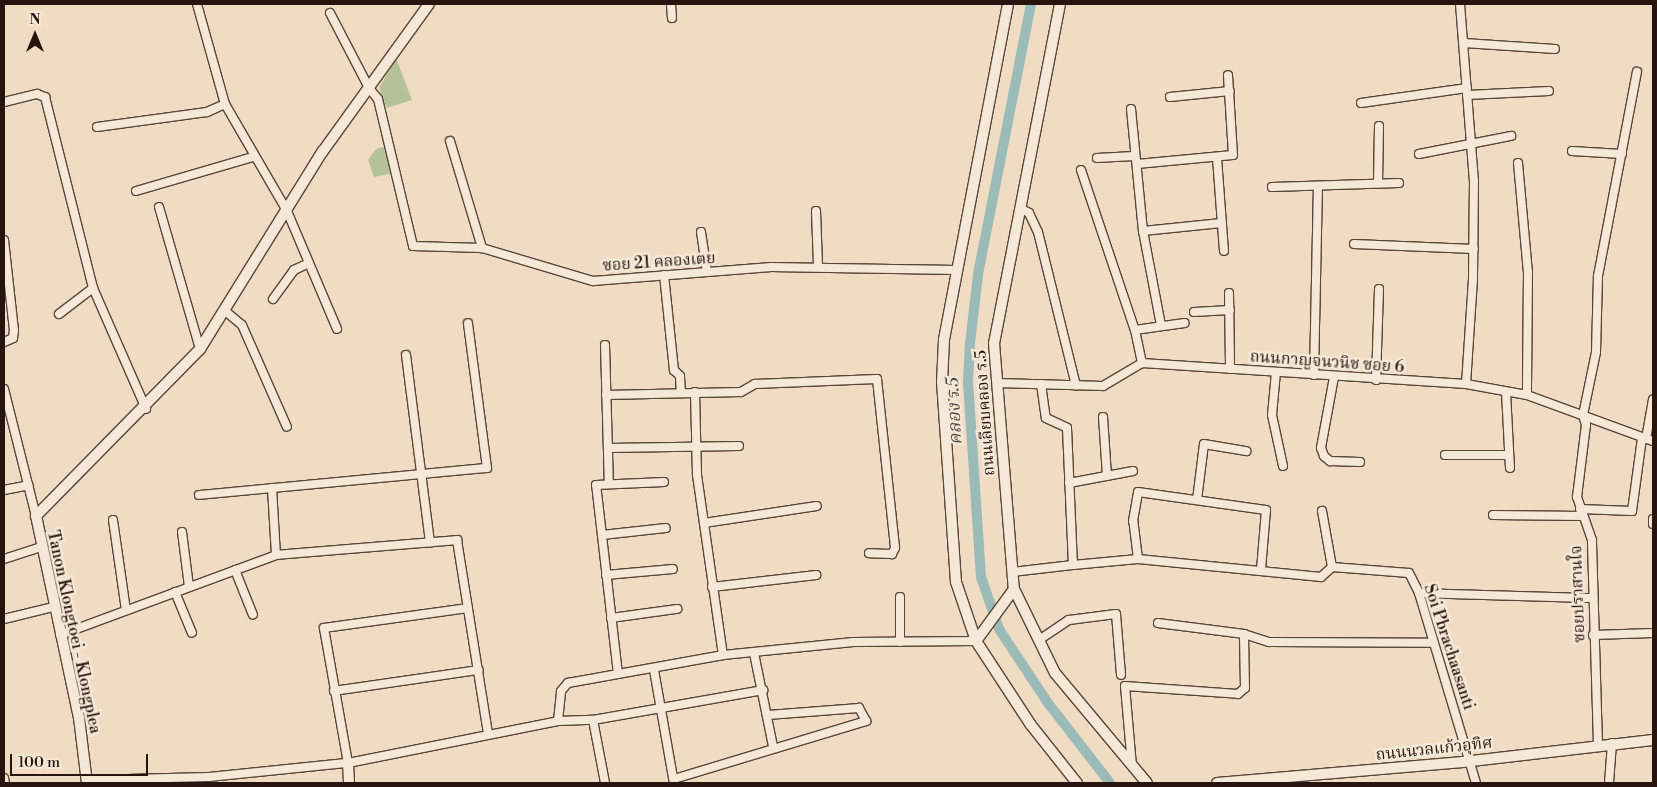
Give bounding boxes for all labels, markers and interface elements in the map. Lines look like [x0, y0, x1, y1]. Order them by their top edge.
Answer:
north arrow [10, 10, 60, 60]
text: N [29, 11, 41, 29]
street label: ซอย 21 คลองเตย [602, 248, 716, 276]
street label: ถนนกาญจนวนิช ซอย 6 [1249, 347, 1405, 377]
street label: ถนนเลียบคลอง ร.5 [971, 349, 999, 477]
water label: คลอง ร.5 [942, 376, 968, 446]
street label: Tanon Klongtoei - Klongplea [43, 529, 105, 735]
street label: ซอยปราสานใจ [1567, 545, 1589, 643]
street label: Soi Pbrachaasanti [1420, 582, 1478, 712]
street label: ถนนนวลแก้วอุทิศ [1375, 733, 1493, 765]
scale bar [12, 744, 150, 776]
text: 100 m [18, 753, 60, 772]

